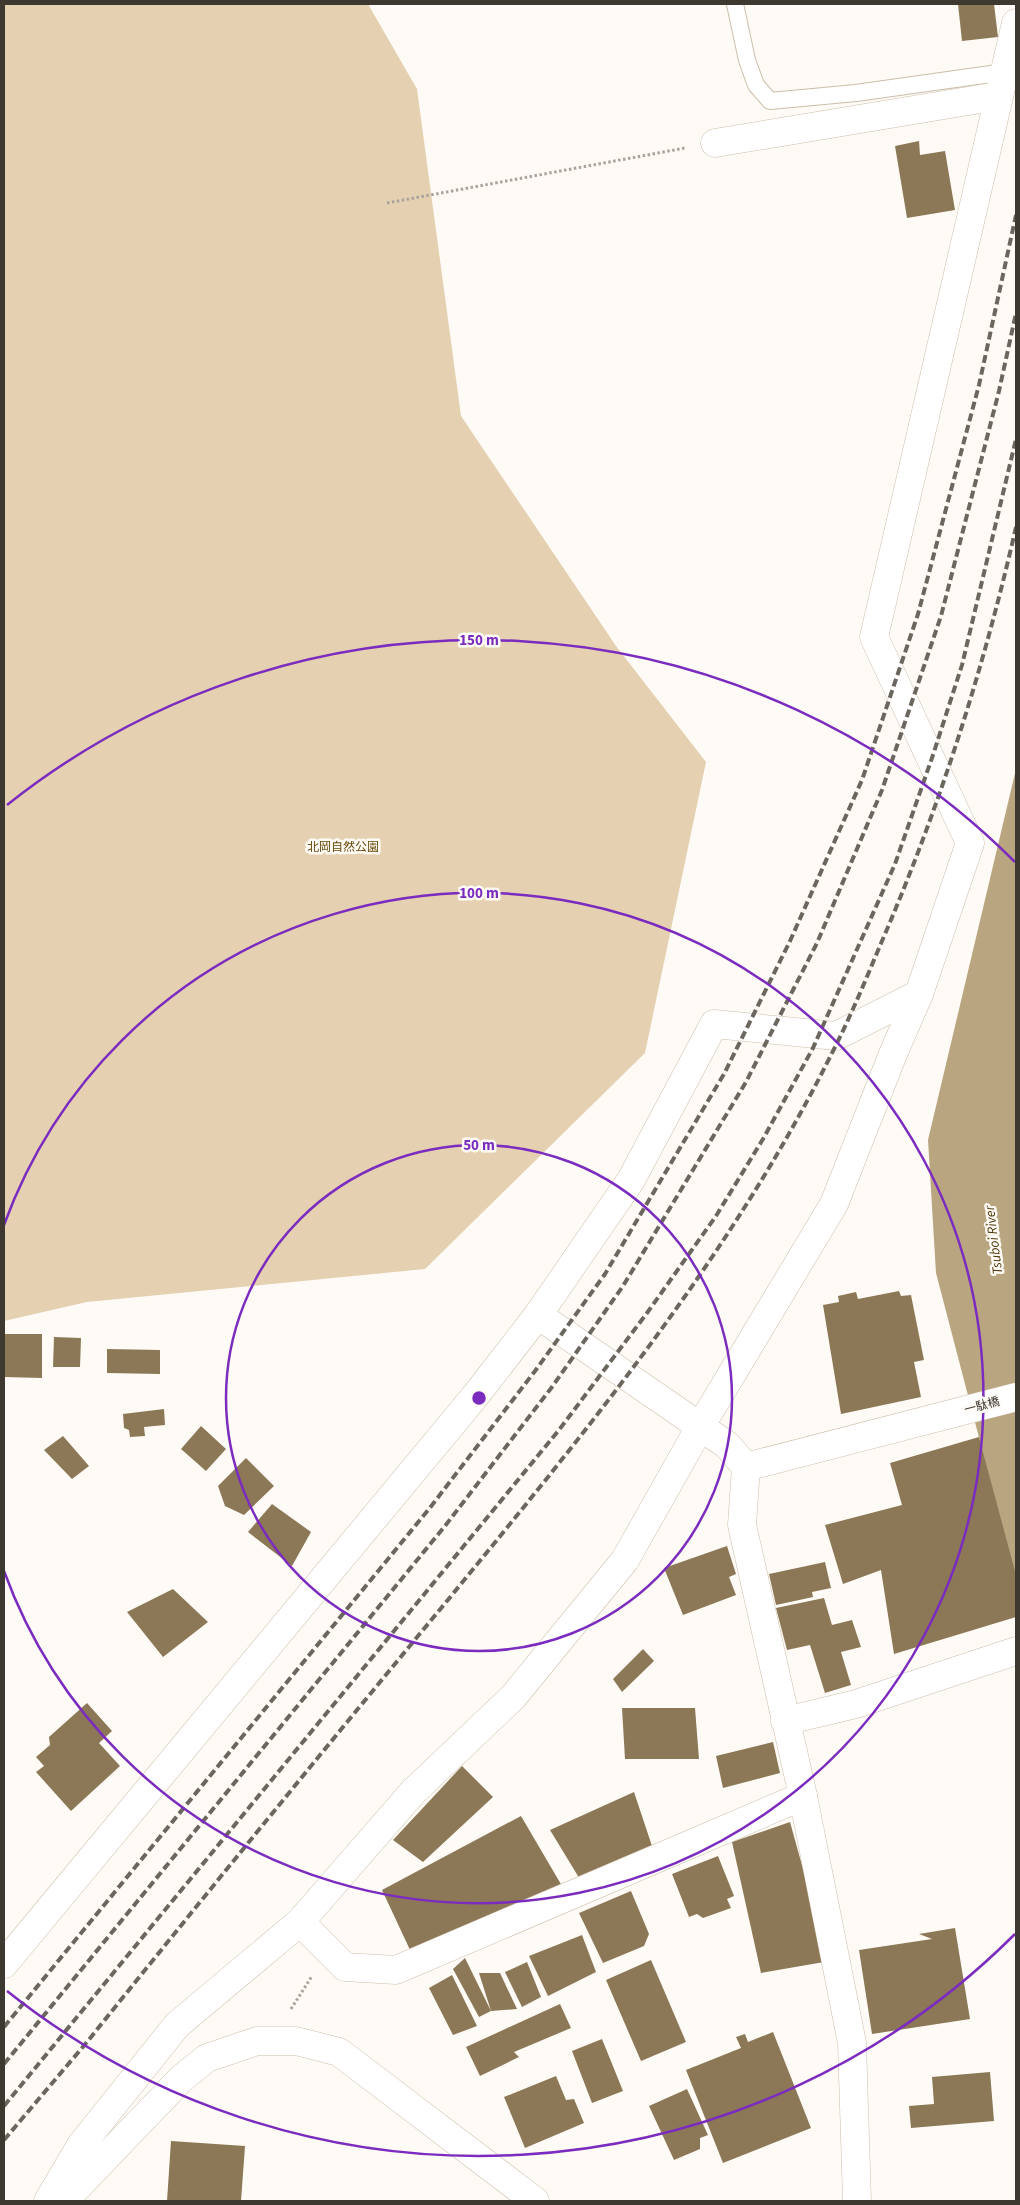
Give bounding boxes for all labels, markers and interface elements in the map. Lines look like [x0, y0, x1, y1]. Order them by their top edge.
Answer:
text: 150 m [459, 630, 499, 651]
park label: 北岡自然公園 [307, 839, 379, 856]
text: 100 m [459, 883, 499, 904]
text: 50 m [463, 1135, 495, 1156]
water label: Tsuboi River [980, 1203, 1008, 1275]
centre of rings [470, 1389, 488, 1407]
street label: 一駄橋 [962, 1393, 1002, 1419]

